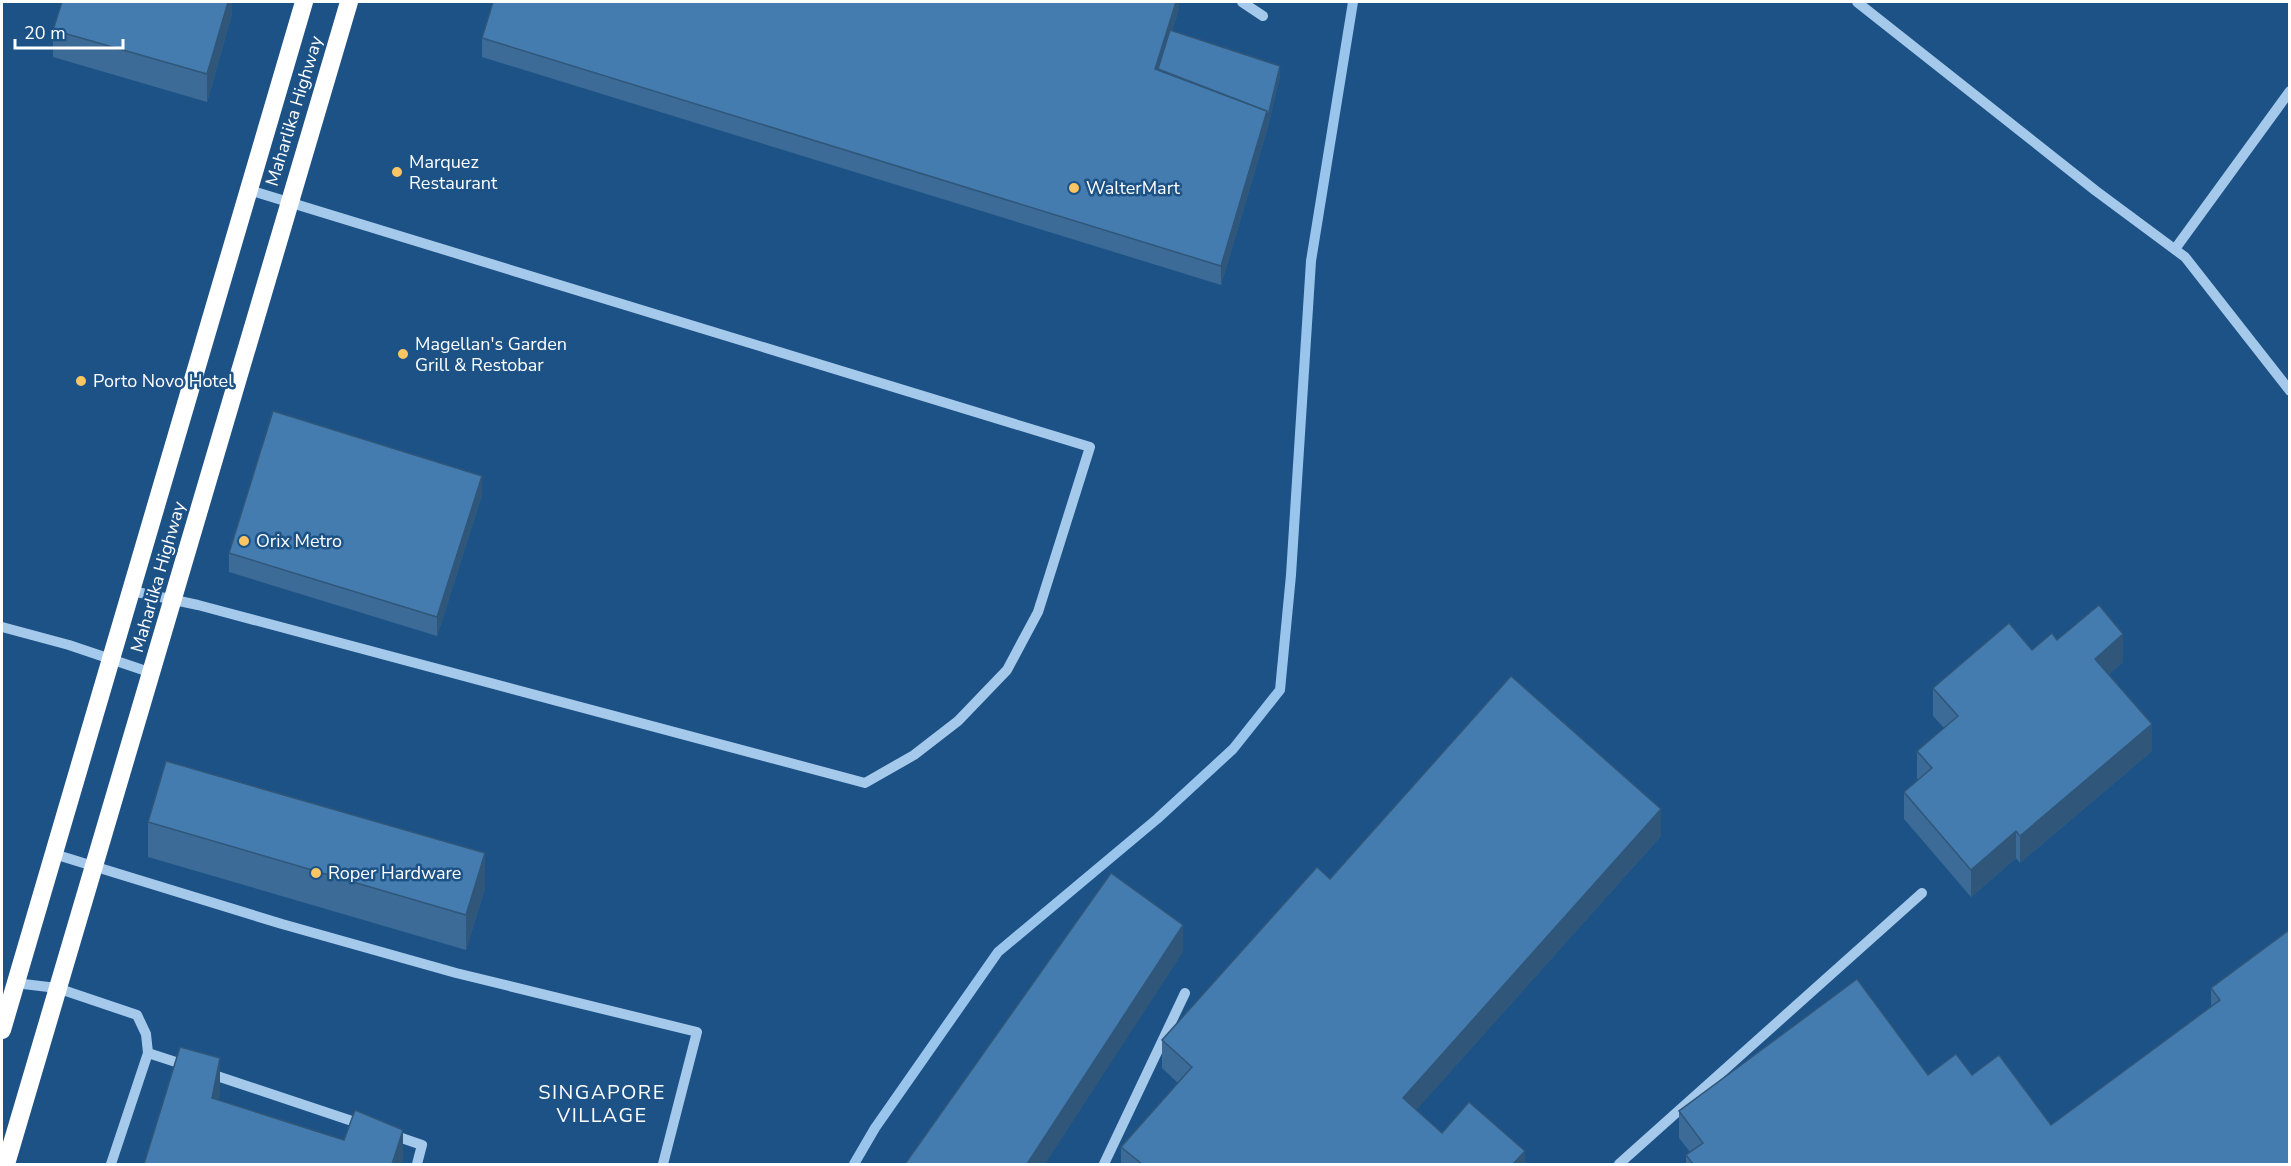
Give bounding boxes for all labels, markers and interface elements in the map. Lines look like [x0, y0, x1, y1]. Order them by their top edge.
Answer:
scale bar [15, 12, 123, 50]
text: 20 m [24, 21, 66, 45]
street label: Maharlika Highway [260, 32, 328, 189]
place label: Marquez Restaurant [409, 150, 498, 195]
marker: Marquez Restaurant [390, 165, 404, 179]
place label: WalterMart [1086, 176, 1181, 200]
marker: WalterMart [1067, 181, 1081, 195]
place label: Magellan's Garden Grill & Restobar [415, 332, 567, 377]
marker: Magellan's Garden Grill & Restobar [396, 347, 410, 361]
place label: Porto Novo Hotel [93, 369, 234, 393]
marker: Porto Novo Hotel [74, 374, 88, 388]
street label: Maharlika Highway [125, 498, 191, 655]
place label: Orix Metro [256, 529, 342, 553]
marker: Orix Metro [237, 534, 251, 548]
place label: Roper Hardware [328, 861, 461, 885]
marker: Roper Hardware [309, 866, 323, 880]
district label: SINGAPORE VILLAGE [538, 1079, 666, 1129]

